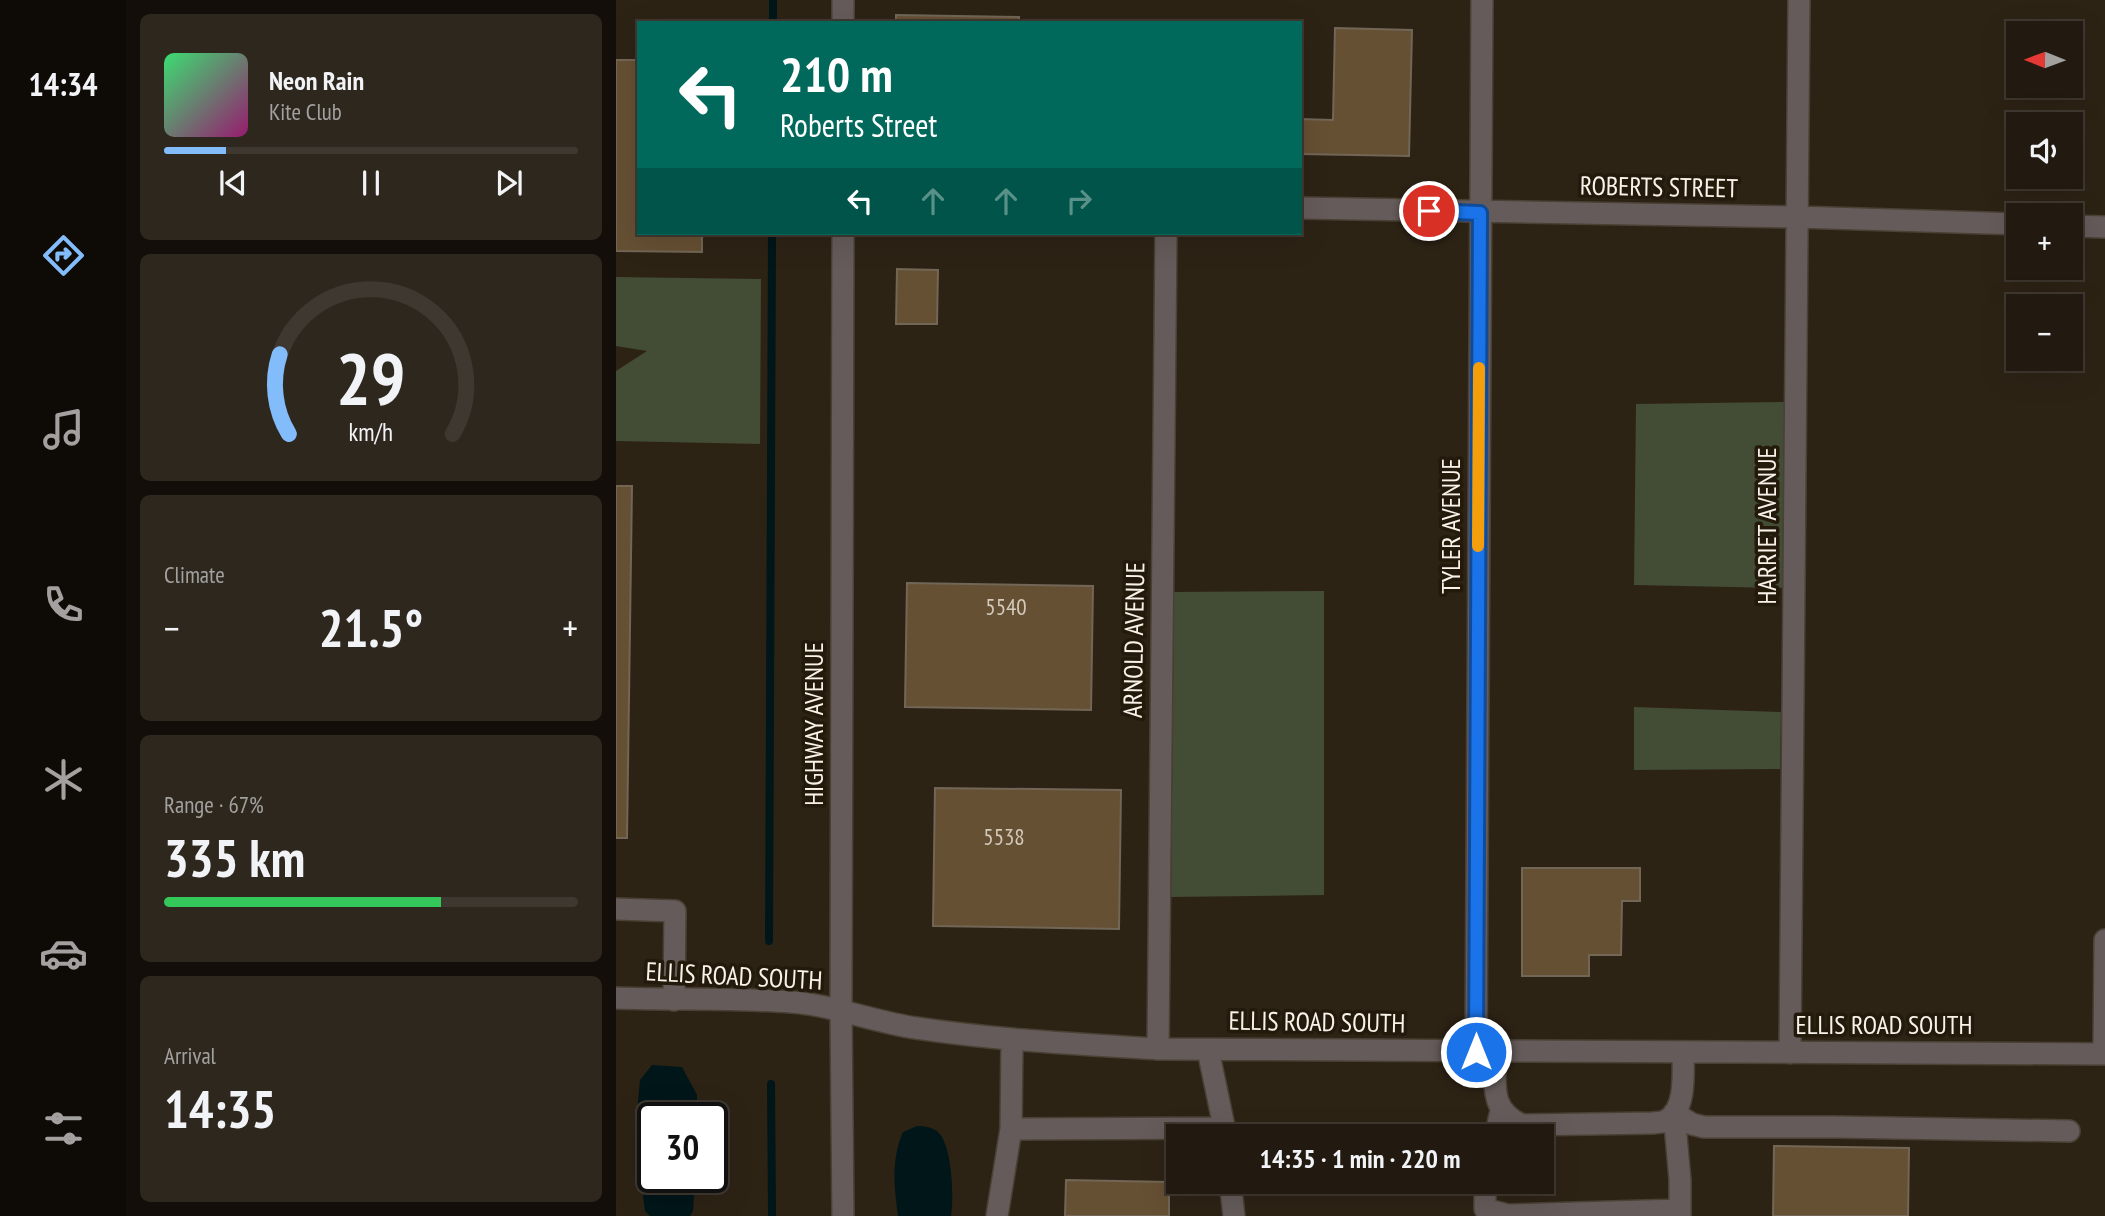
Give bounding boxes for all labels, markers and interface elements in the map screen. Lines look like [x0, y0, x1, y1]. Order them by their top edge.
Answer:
north arrow [2006, 21, 2082, 98]
map controls [2006, 21, 2083, 371]
text: 210 m [780, 42, 893, 106]
icon: left [665, 49, 756, 140]
text: 14:34 [28, 63, 98, 105]
text: Neon Rain [269, 64, 364, 97]
text: Kite Club [269, 97, 342, 126]
text: Roberts Street [780, 104, 937, 146]
button: sound [2006, 112, 2083, 189]
icon: previous [214, 164, 252, 202]
icon: pause [352, 164, 390, 202]
icon: next [490, 164, 528, 202]
street label: ROBERTS STREET [1580, 169, 1739, 204]
pin [1399, 181, 1459, 241]
icon: left [841, 182, 879, 220]
icon: ahead [914, 182, 952, 220]
icon: ahead [987, 182, 1025, 220]
icon: right [1060, 182, 1098, 220]
icon: arrive [1410, 192, 1448, 230]
button: + [2006, 203, 2083, 280]
icon: directions [39, 231, 88, 280]
button: − [2006, 294, 2083, 371]
text: 29 [336, 330, 406, 424]
icon: music [39, 405, 88, 454]
text: km/h [349, 415, 393, 447]
street label: HARRIET AVENUE [1750, 447, 1783, 605]
street label: TYLER AVENUE [1434, 458, 1467, 594]
text: Climate [164, 560, 225, 589]
street label: ARNOLD AVENUE [1116, 562, 1151, 718]
icon: phone [39, 580, 88, 629]
house number: 5540 [985, 592, 1027, 621]
text: 21.5° [319, 594, 423, 661]
text: − [164, 603, 180, 652]
text: + [562, 603, 578, 652]
street label: HIGHWAY AVENUE [797, 642, 830, 806]
icon: climate [39, 755, 88, 804]
text: Range · 67% [164, 790, 264, 819]
house number: 5538 [983, 822, 1025, 851]
text: 335 km [164, 824, 305, 891]
icon: car [39, 929, 88, 978]
street label: ELLIS ROAD SOUTH [645, 954, 823, 997]
street label: ELLIS ROAD SOUTH [1228, 1003, 1406, 1040]
street label: ELLIS ROAD SOUTH [1796, 1008, 1972, 1041]
position arrow [1439, 1015, 1513, 1089]
text: Arrival [164, 1041, 216, 1070]
text: 14:35 [164, 1075, 276, 1142]
speed limit sign: 30 [637, 1102, 728, 1193]
icon: filters [39, 1104, 88, 1153]
text: 14:35 · 1 min · 220 m [1260, 1142, 1460, 1175]

